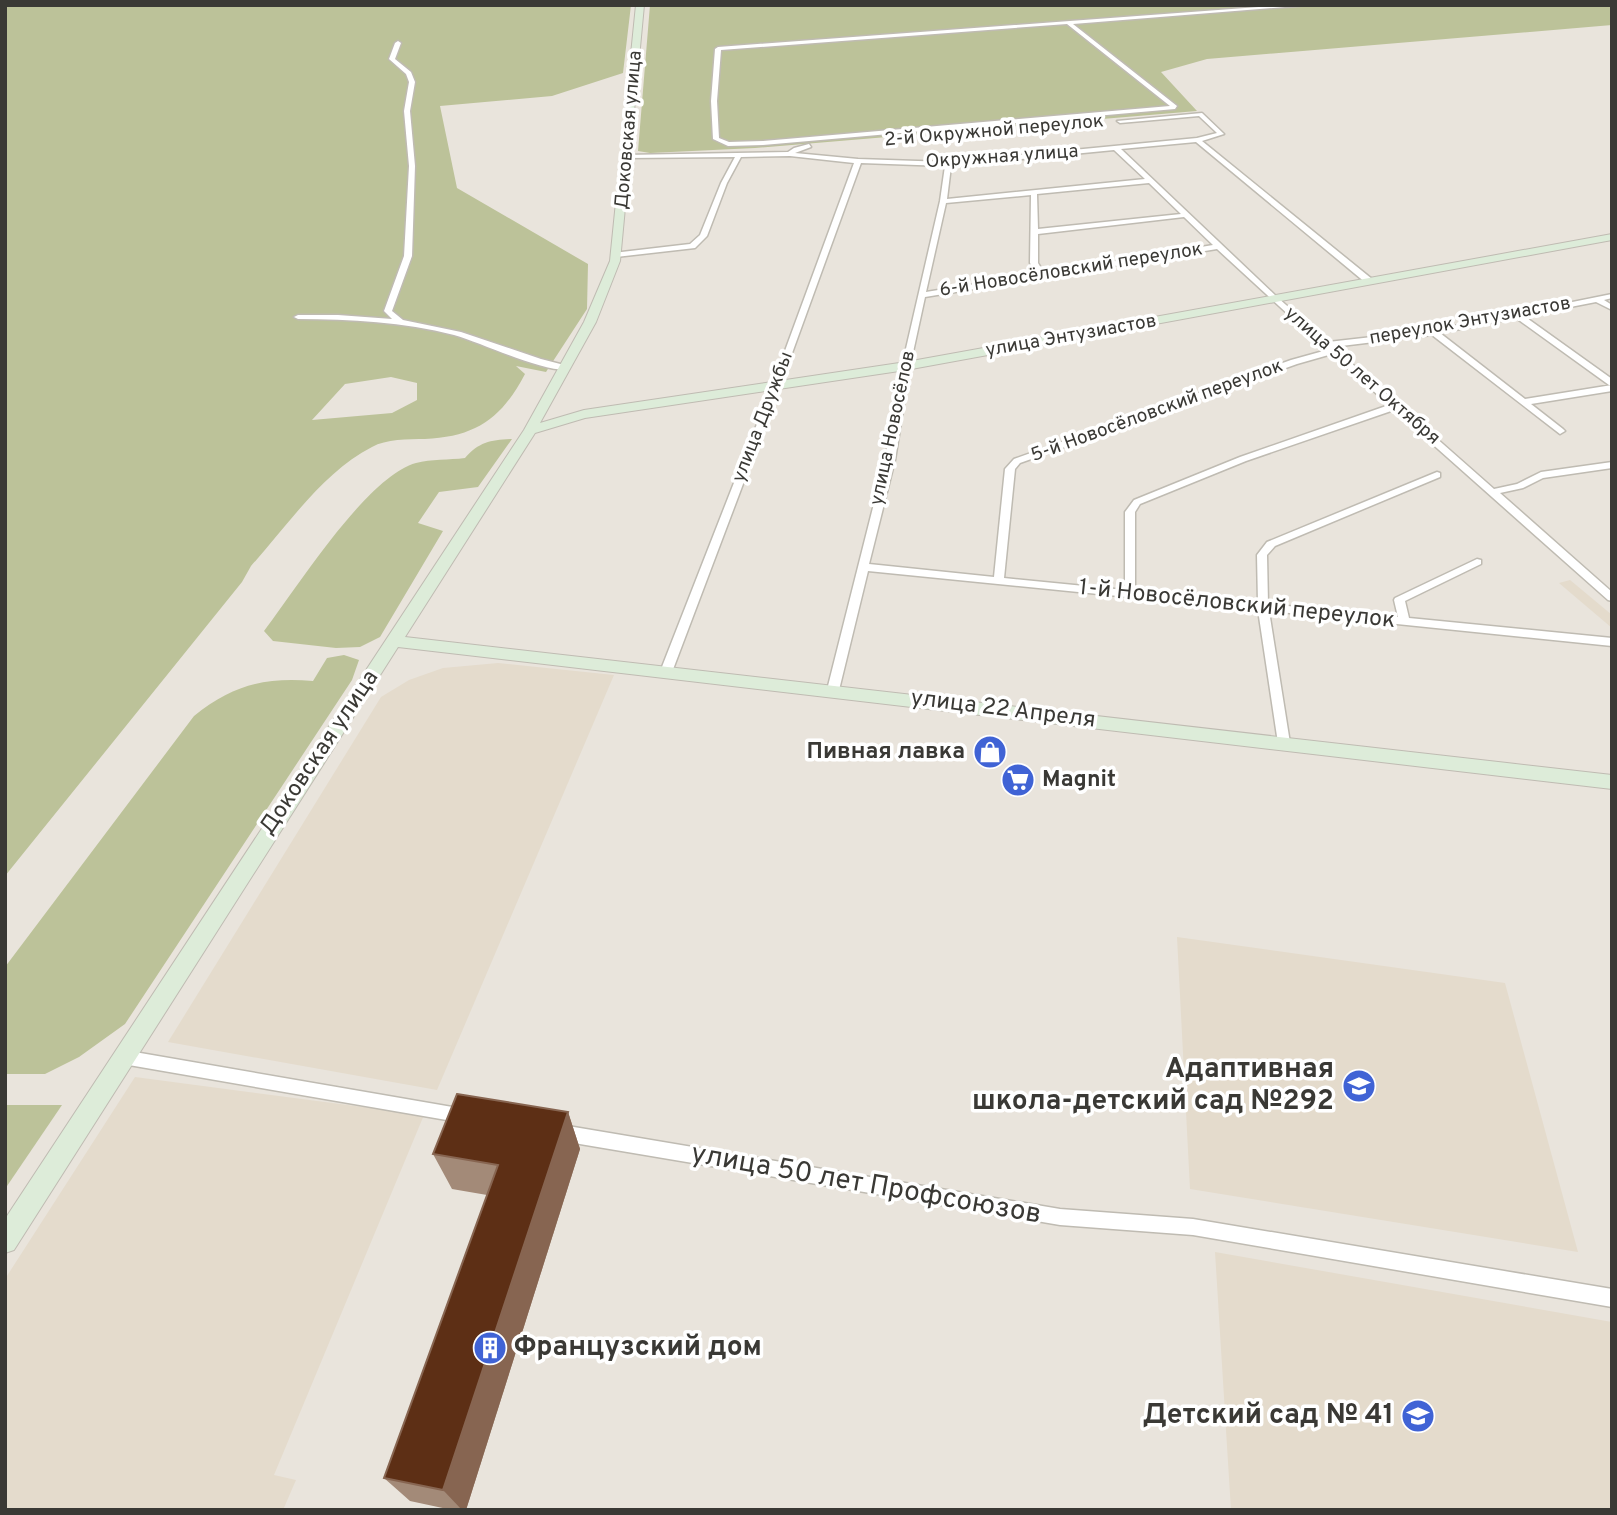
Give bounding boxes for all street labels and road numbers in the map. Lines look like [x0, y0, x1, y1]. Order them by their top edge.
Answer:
street label: Доковская улица [610, 50, 648, 210]
street label: 2-й Окружной переулок [883, 109, 1105, 153]
street label: Окружная улица [925, 140, 1079, 174]
street label: 6-й Новосёловский переулок [938, 237, 1204, 303]
street label: переулок Энтузиастов [1367, 291, 1573, 351]
street label: улица 50 лет Октября [1279, 302, 1445, 450]
street label: улица Энтузиастов [984, 309, 1158, 363]
street label: улица Дружбы [727, 348, 799, 486]
street label: улица Новосёлов [865, 348, 921, 508]
street label: 5-й Новосёловский переулок [1028, 354, 1286, 468]
street label: 1-й Новосёловский переулок [1077, 574, 1397, 636]
street label: Доковская улица [254, 665, 386, 841]
street label: улица 22 Апреля [909, 684, 1097, 736]
street label: улица 50 лет Профсоюзов [688, 1136, 1044, 1234]

